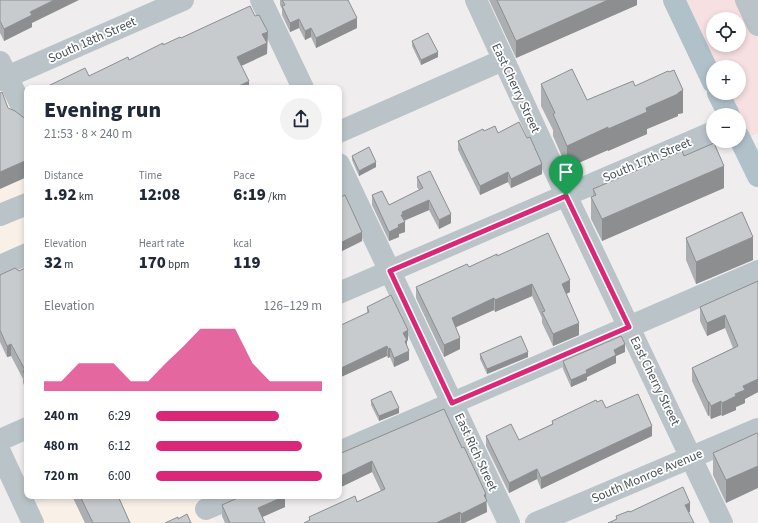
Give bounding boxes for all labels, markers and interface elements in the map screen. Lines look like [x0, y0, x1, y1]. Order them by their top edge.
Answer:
street label: South 18th Street [45, 12, 139, 67]
map controls [706, 12, 746, 148]
button: locate [706, 12, 746, 52]
street label: East Cherry Street [487, 40, 545, 136]
button: + [706, 60, 746, 100]
text: Evening run [44, 94, 161, 126]
button: share [280, 98, 322, 140]
button: − [706, 108, 746, 148]
text: 21:53 · 8 × 240 m [44, 125, 132, 143]
street label: South 17th Street [600, 133, 695, 187]
pin [549, 155, 583, 196]
icon: arrive [555, 161, 577, 183]
text: Distance [44, 168, 83, 183]
text: Time [139, 168, 162, 183]
text: Pace [233, 168, 255, 183]
text: 1.92 [44, 183, 77, 207]
text: 12:08 [139, 183, 180, 207]
text: 6:19 [233, 183, 266, 207]
text: km [77, 189, 93, 204]
text: /km [266, 189, 286, 204]
text: Elevation [44, 236, 87, 251]
text: Heart rate [139, 236, 184, 251]
text: kcal [233, 236, 252, 251]
text: 32 [44, 251, 62, 275]
text: 170 [139, 251, 166, 275]
text: 119 [233, 251, 261, 275]
text: m [62, 257, 73, 272]
text: bpm [166, 257, 189, 272]
text: Elevation [44, 297, 95, 315]
text: 126–129 m [264, 297, 322, 315]
street label: East Cherry Street [626, 333, 685, 429]
text: 240 m [44, 407, 78, 425]
text: 6:29 [108, 407, 131, 425]
street label: East Rich Street [450, 410, 502, 495]
text: 480 m [44, 437, 78, 455]
text: 6:12 [108, 437, 131, 455]
street label: South Monroe Avenue [589, 444, 705, 508]
text: 720 m [44, 467, 78, 485]
text: 6:00 [108, 467, 131, 485]

